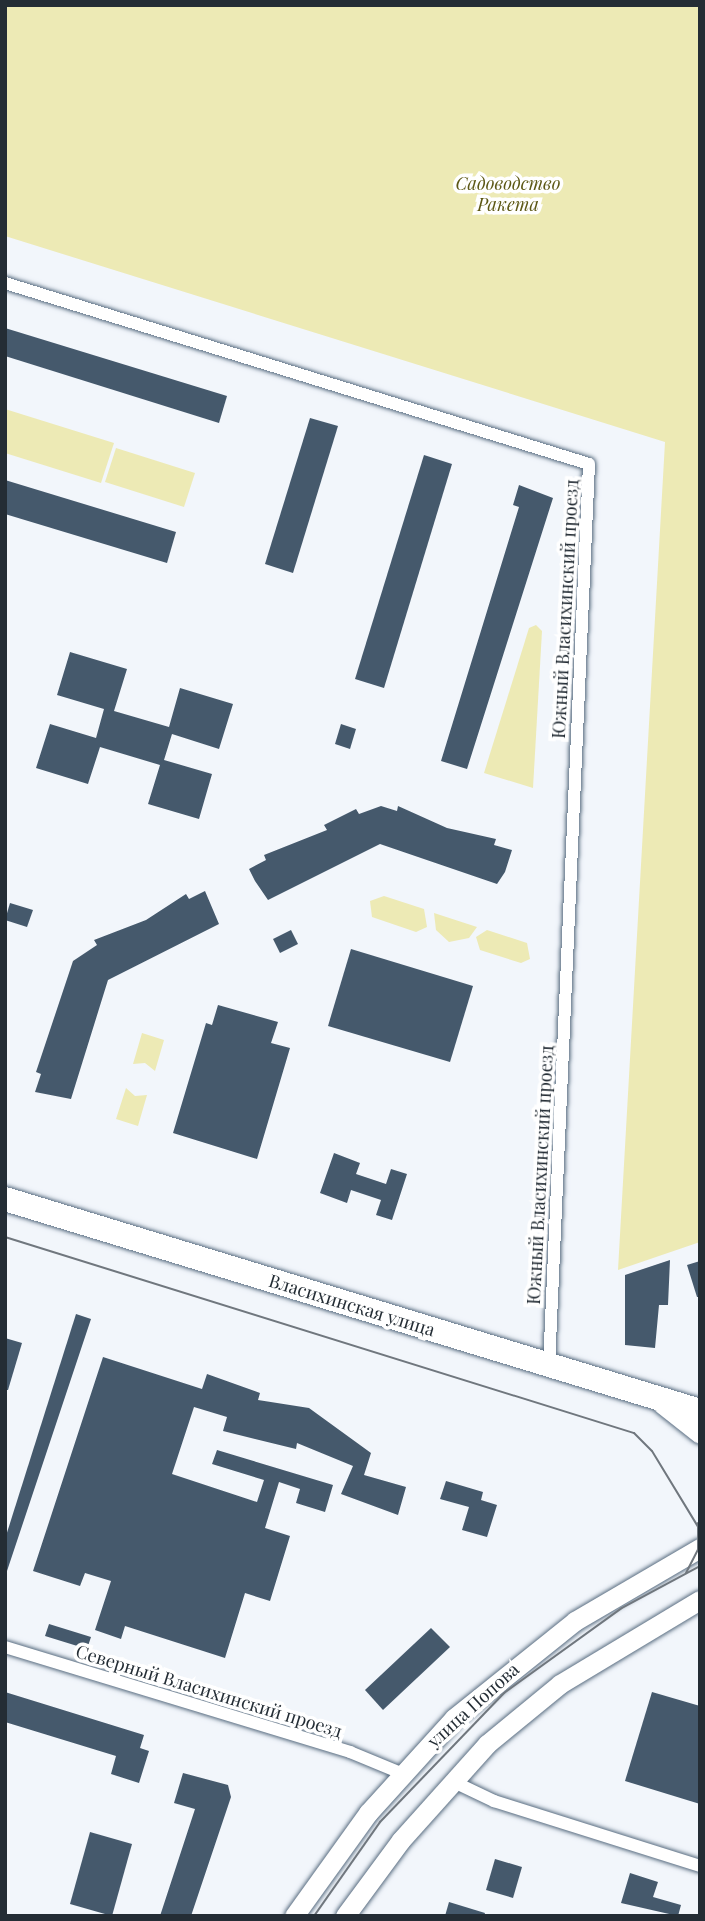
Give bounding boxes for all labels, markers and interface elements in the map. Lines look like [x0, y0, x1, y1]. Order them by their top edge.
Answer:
park label: Садоводство Ракета [456, 173, 560, 216]
street label: Южный Власихинский проезд [547, 479, 583, 739]
street label: Южный Власихинский проезд [522, 1045, 558, 1305]
street label: Власихинская улица [266, 1269, 438, 1341]
street label: Северный Власихинский проезд [73, 1640, 345, 1742]
street label: улица Попова [423, 1658, 523, 1752]

